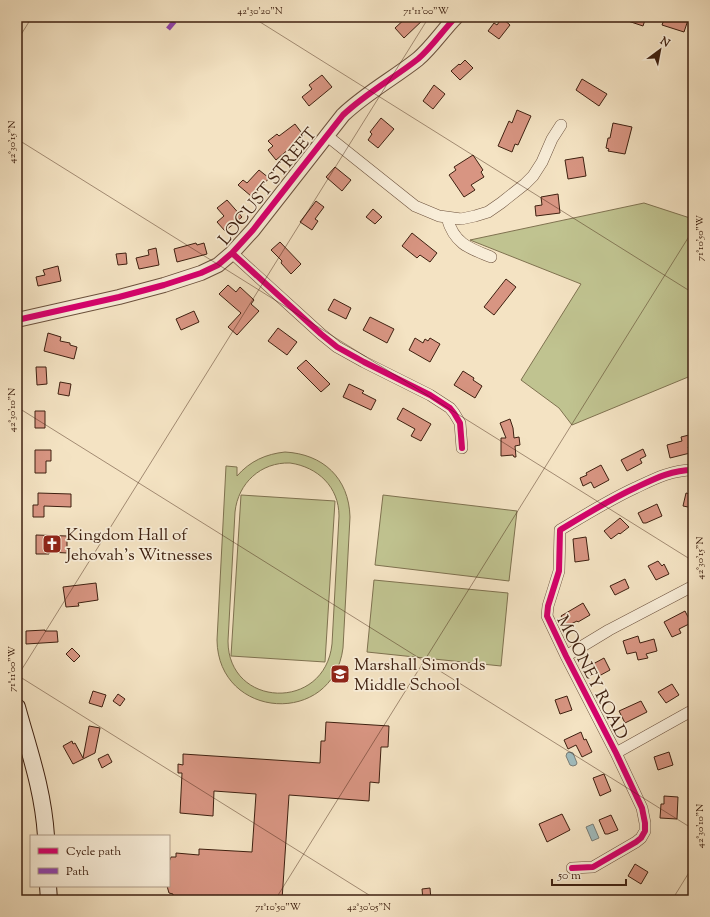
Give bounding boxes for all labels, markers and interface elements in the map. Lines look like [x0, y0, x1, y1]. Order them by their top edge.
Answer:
text: 42°30'20"N [237, 4, 283, 19]
text: 71°11'00"W [403, 4, 449, 19]
north arrow [640, 30, 680, 70]
text: N [656, 33, 673, 52]
text: 42°30'15"N [5, 121, 20, 163]
street label: LOCUST STREET [214, 123, 323, 251]
text: 71°10'50"W [693, 215, 708, 261]
text: 42°30'10"N [5, 388, 20, 432]
place label: Kingdom Hall of Jehovah's Witnesses [65, 524, 213, 568]
church icon: Kingdom Hall of Jehovah's Witnesses [41, 533, 63, 555]
text: 42°30'15"N [693, 537, 708, 579]
street label: MOONEY ROAD [550, 612, 633, 744]
text: 71°11'00"W [5, 646, 20, 692]
place label: Marshall Simonds Middle School [354, 654, 486, 698]
school or university icon: Marshall Simonds Middle School [329, 663, 351, 685]
text: 42°30'10"N [693, 804, 708, 848]
legend [30, 835, 170, 887]
text: Cycle path [66, 843, 121, 861]
scale bar [552, 861, 626, 887]
text: Path [66, 863, 89, 881]
text: 50 m [557, 867, 581, 885]
text: 71°10'50"W [255, 900, 301, 915]
text: 42°30'05"N [347, 900, 391, 915]

